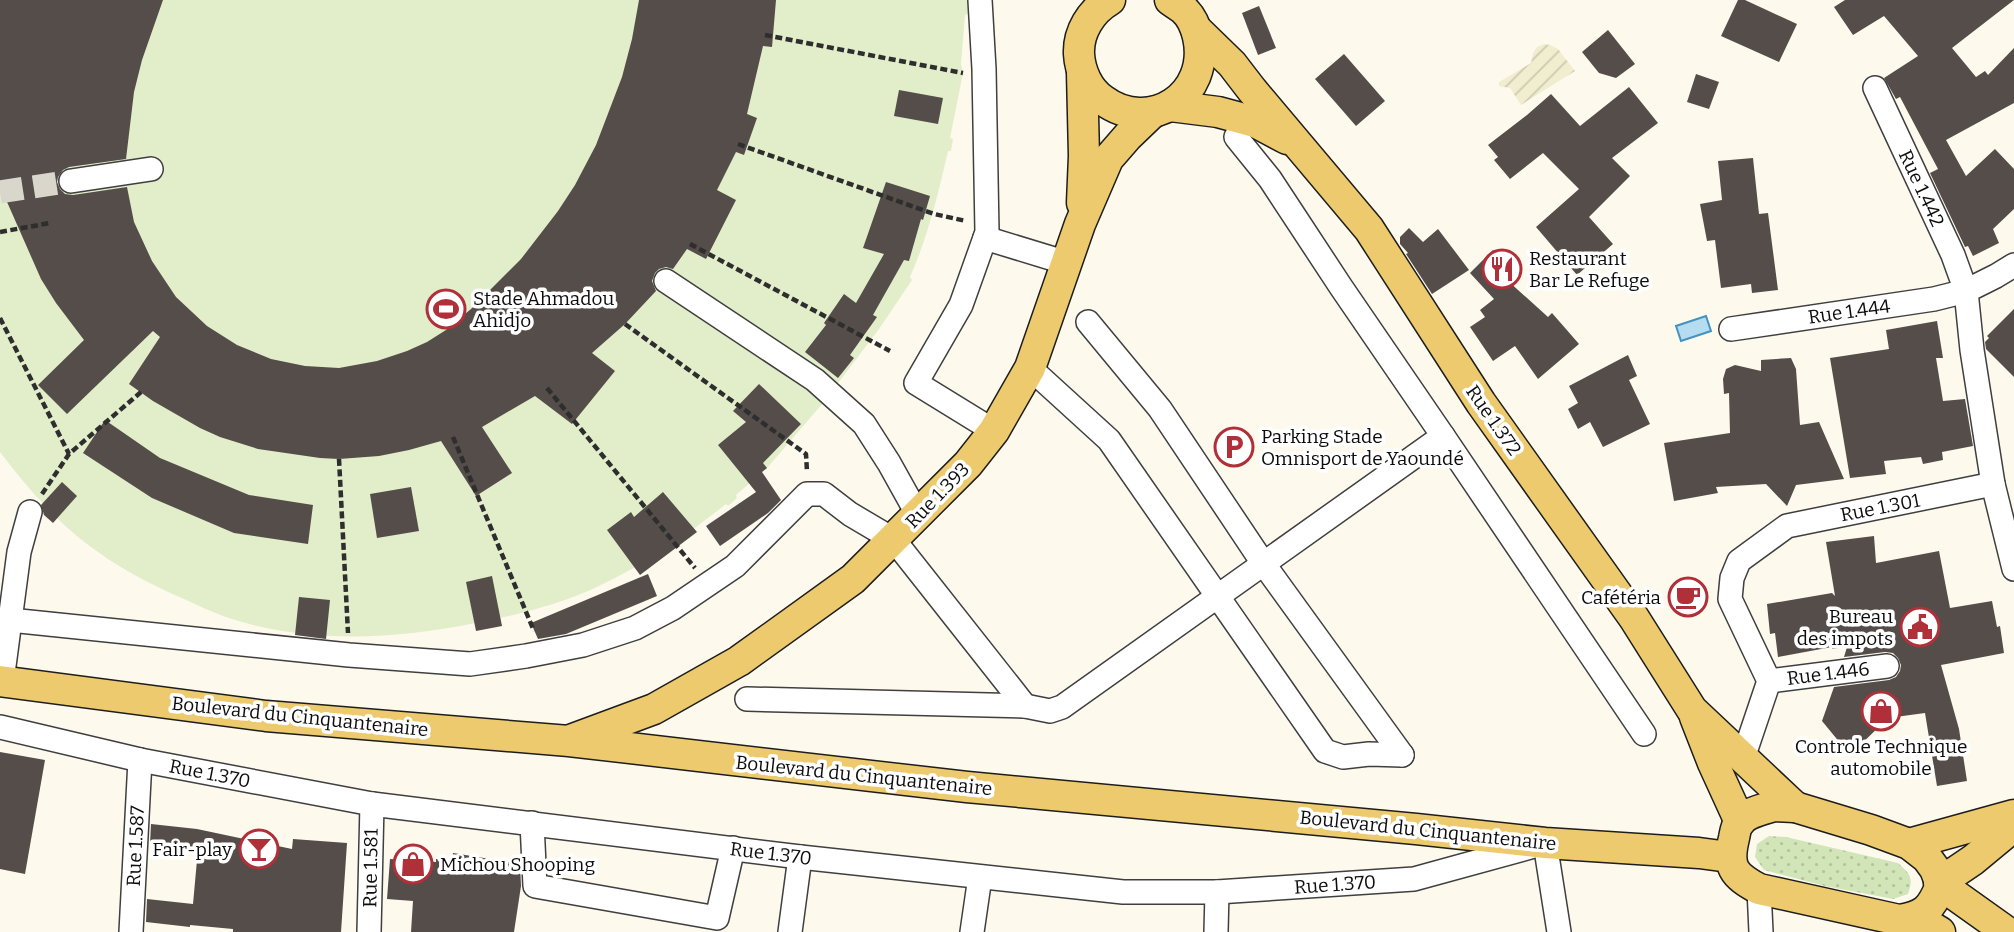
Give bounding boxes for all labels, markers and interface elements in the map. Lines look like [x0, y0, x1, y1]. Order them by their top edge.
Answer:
street label: Rue 1.442 [1894, 146, 1949, 230]
place label: Restaurant Bar Le Refuge [1529, 247, 1650, 292]
restaurant icon: Restaurant Bar Le Refuge [1481, 248, 1523, 290]
place label: Stade Ahmadou Ahidjo [473, 287, 614, 332]
sports icon: Stade Ahmadou Ahidjo [425, 288, 467, 330]
street label: Rue 1.444 [1806, 294, 1892, 329]
street label: Rue 1.372 [1461, 381, 1526, 460]
place label: Parking Stade Omnisport de Yaoundé [1261, 425, 1464, 470]
parking icon: Parking Stade Omnisport de Yaoundé [1213, 426, 1255, 468]
street label: Rue 1.393 [900, 458, 974, 533]
street label: Rue 1.301 [1838, 488, 1922, 526]
cafe icon: Cafétéria [1667, 576, 1709, 618]
place label: Cafétéria [1581, 586, 1662, 609]
place label: Bureau des impots [1797, 605, 1893, 650]
public building icon: Bureau des impots [1899, 606, 1941, 648]
street label: Rue 1.446 [1786, 657, 1871, 690]
shop icon: Controle Technique automobile [1860, 690, 1902, 732]
street label: Boulevard du Cinquantenaire [170, 692, 430, 741]
place label: Controle Technique automobile [1795, 735, 1967, 780]
street label: Boulevard du Cinquantenaire [734, 751, 994, 800]
street label: Rue 1.370 [167, 754, 252, 793]
street label: Rue 1.587 [122, 805, 149, 887]
street label: Boulevard du Cinquantenaire [1298, 806, 1558, 855]
bar icon: Fair-play [238, 828, 280, 870]
street label: Rue 1.581 [358, 828, 383, 908]
street label: Rue 1.370 [729, 837, 813, 870]
place label: Fair-play [152, 838, 233, 861]
shop icon: Michou Shooping [392, 843, 434, 885]
place label: Michou Shooping [440, 853, 595, 876]
street label: Rue 1.370 [1293, 870, 1377, 899]

